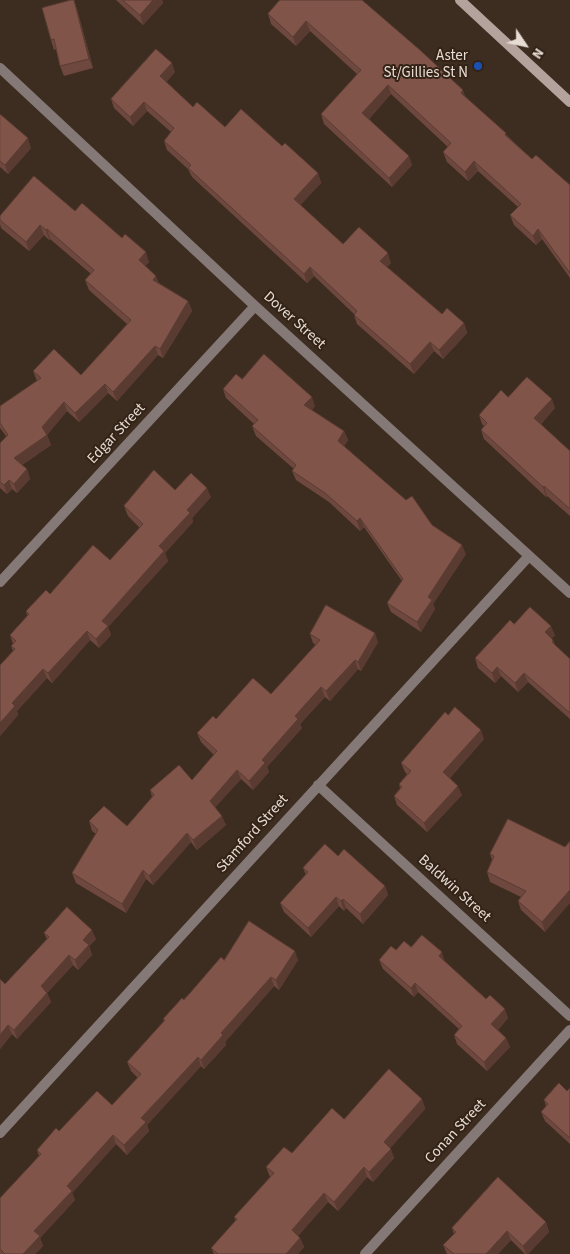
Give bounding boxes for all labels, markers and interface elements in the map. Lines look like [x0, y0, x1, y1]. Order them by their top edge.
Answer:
north arrow [500, 20, 550, 70]
text: N [527, 44, 548, 63]
place label: Aster St/Gillies St N [384, 48, 468, 83]
marker: Aster St/Gillies St N [472, 60, 484, 72]
street label: Dover Street [259, 288, 329, 354]
street label: Edgar Street [84, 400, 150, 468]
street label: Stamford Street [213, 791, 293, 877]
street label: Baldwin Street [414, 852, 494, 926]
street label: Conan Street [422, 1096, 490, 1168]

